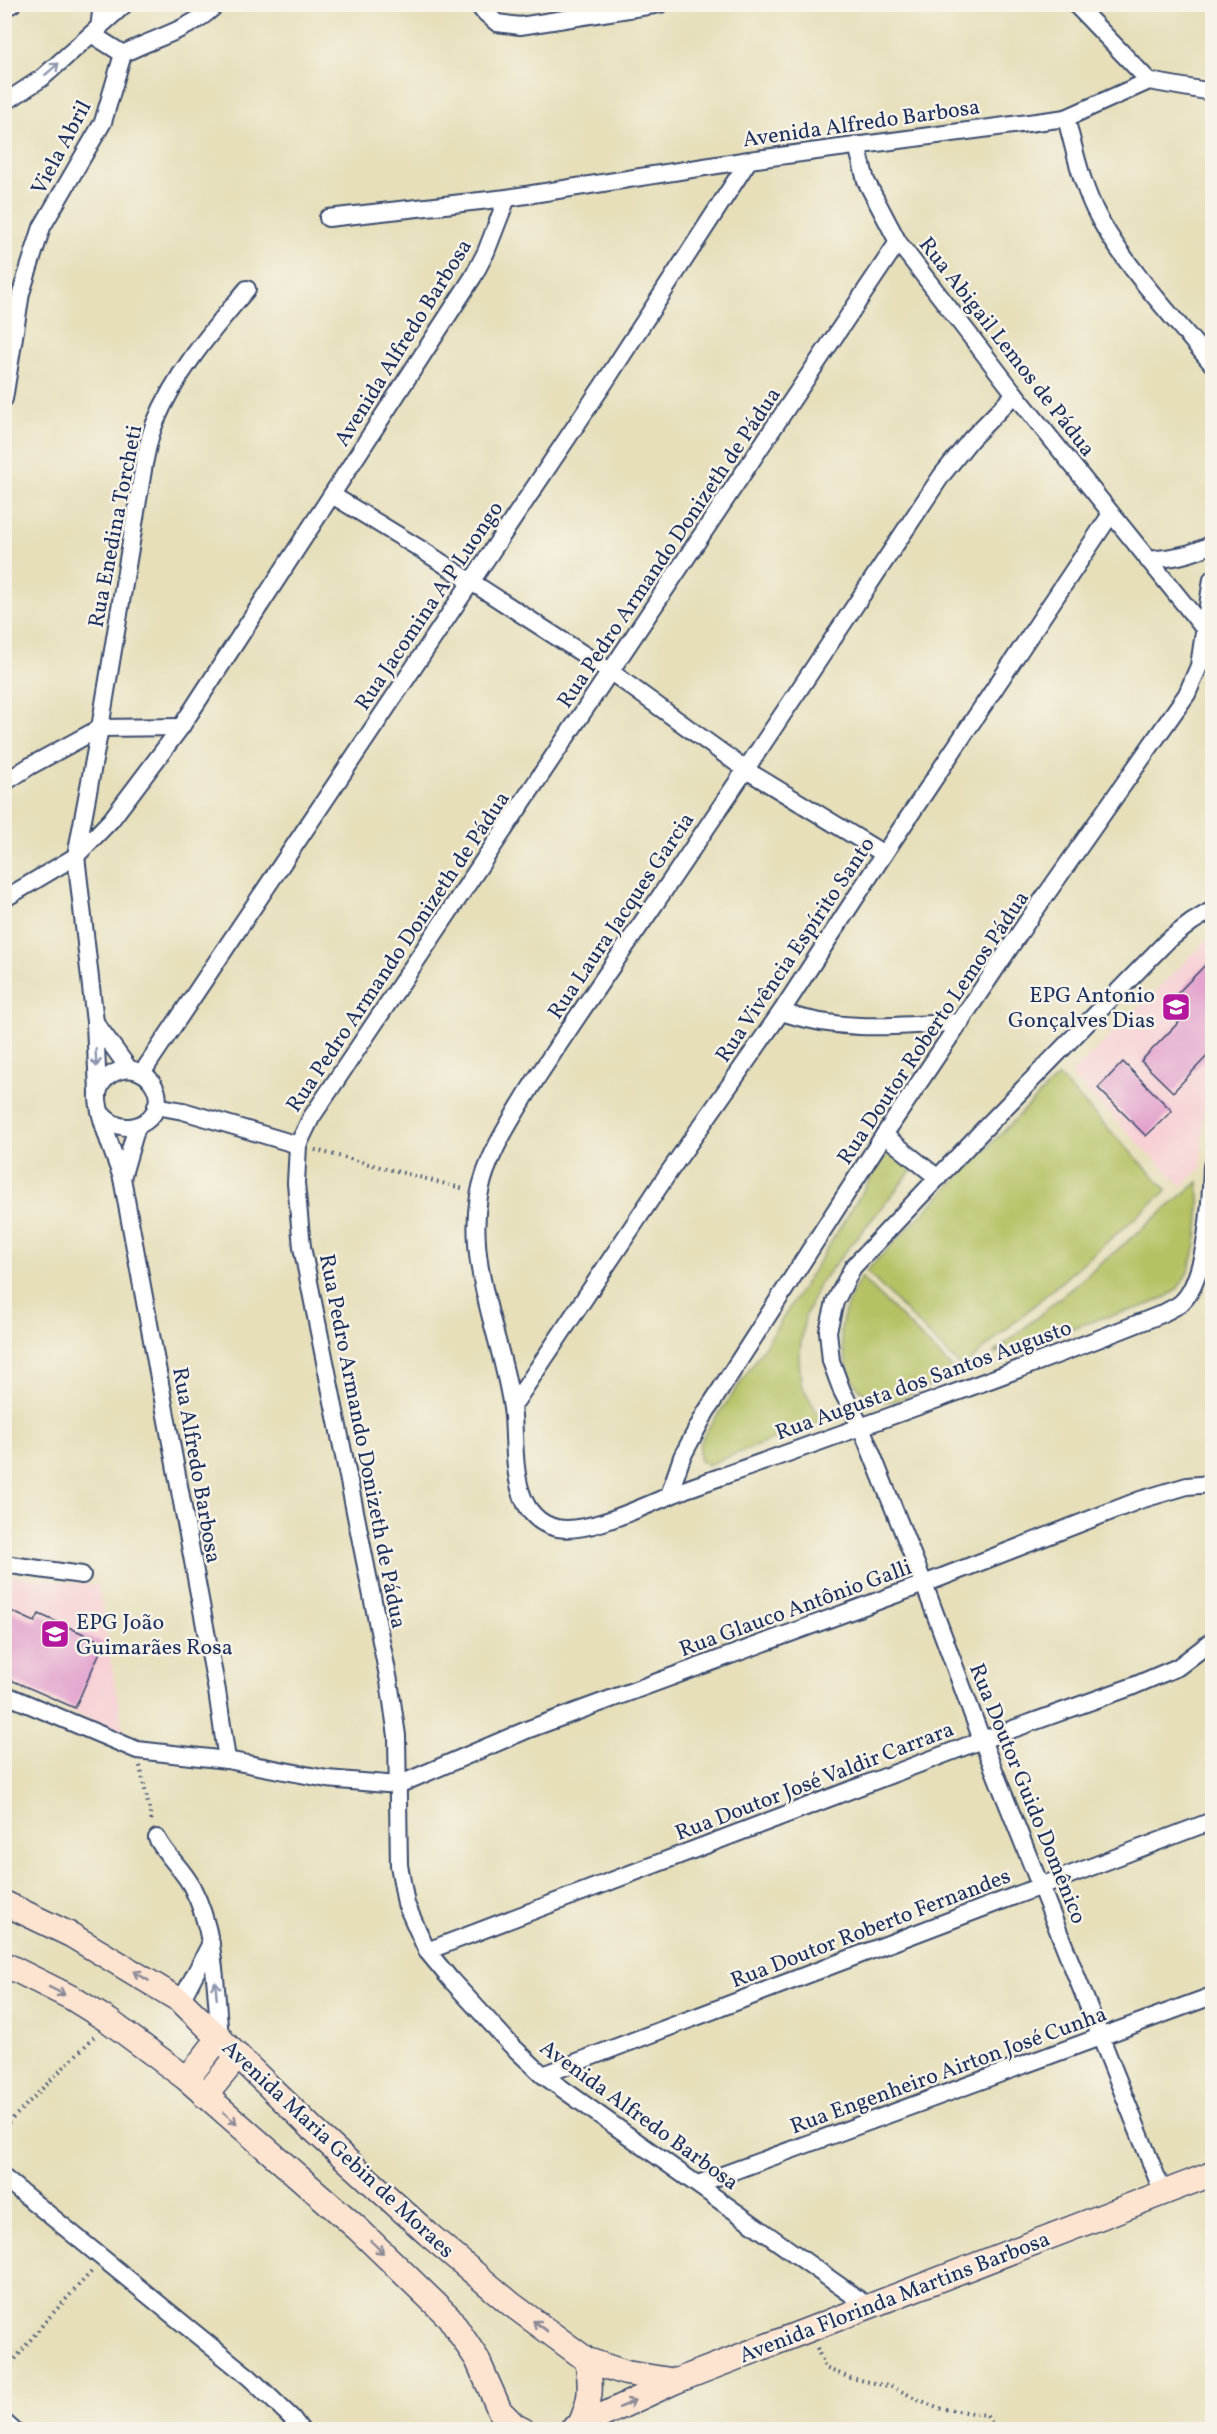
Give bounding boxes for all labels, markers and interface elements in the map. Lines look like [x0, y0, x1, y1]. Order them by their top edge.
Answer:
one-way arrow [44, 63, 60, 76]
street label: Avenida Alfredo Barbosa [741, 92, 982, 156]
street label: Viela Abril [24, 95, 100, 201]
street label: Rua Abigail Lemos de Pádua [910, 231, 1102, 464]
street label: Avenida Alfredo Barbosa [328, 234, 481, 453]
street label: Rua Pedro Armando Donizeth de Pádua [551, 382, 789, 715]
street label: Rua Enedina Torcheti [82, 422, 151, 630]
street label: Rua Jacomina A P Luongo [348, 495, 512, 717]
street label: Rua Pedro Armando Donizeth de Pádua [280, 786, 518, 1119]
street label: Rua Laura Jacques Garcia [541, 807, 703, 1026]
street label: Rua Vivência Espírito Santo [709, 831, 883, 1069]
street label: Rua Doutor Roberto Lemos Pádua [831, 885, 1038, 1172]
place label: EPG Antonio Gonçalves Dias [1008, 981, 1155, 1037]
school or university icon: EPG Antonio Gonçalves Dias [1160, 991, 1192, 1023]
one-way arrow [91, 1047, 102, 1067]
street label: Rua Pedro Armando Donizeth de Pádua [310, 1251, 413, 1631]
street label: Rua Augusta dos Santos Augusto [771, 1313, 1076, 1449]
street label: Rua Alfredo Barbosa [163, 1365, 228, 1566]
street label: Rua Glauco Antônio Galli [675, 1553, 916, 1666]
place label: EPG João Guimarães Rosa [76, 1608, 233, 1664]
school or university icon: EPG João Guimarães Rosa [39, 1618, 71, 1650]
street label: Rua Doutor Guido Domênico [960, 1659, 1093, 1929]
street label: Rua Doutor José Valdir Carrara [671, 1715, 959, 1850]
street label: Rua Doutor Roberto Fernandes [726, 1862, 1015, 1997]
one-way arrow [133, 1970, 150, 1982]
one-way arrow [210, 1981, 221, 2000]
one-way arrow [47, 1986, 65, 1997]
street label: Rua Engenheiro Airton José Cunha [786, 2000, 1111, 2143]
street label: Avenida Alfredo Barbosa [533, 2033, 744, 2199]
street label: Avenida Maria Gebin de Moraes [214, 2034, 460, 2266]
one-way arrow [222, 2111, 237, 2125]
street label: Avenida Florinda Martins Barbosa [735, 2225, 1055, 2372]
one-way arrow [369, 2239, 384, 2254]
one-way arrow [533, 2319, 549, 2332]
one-way arrow [618, 2398, 636, 2410]

